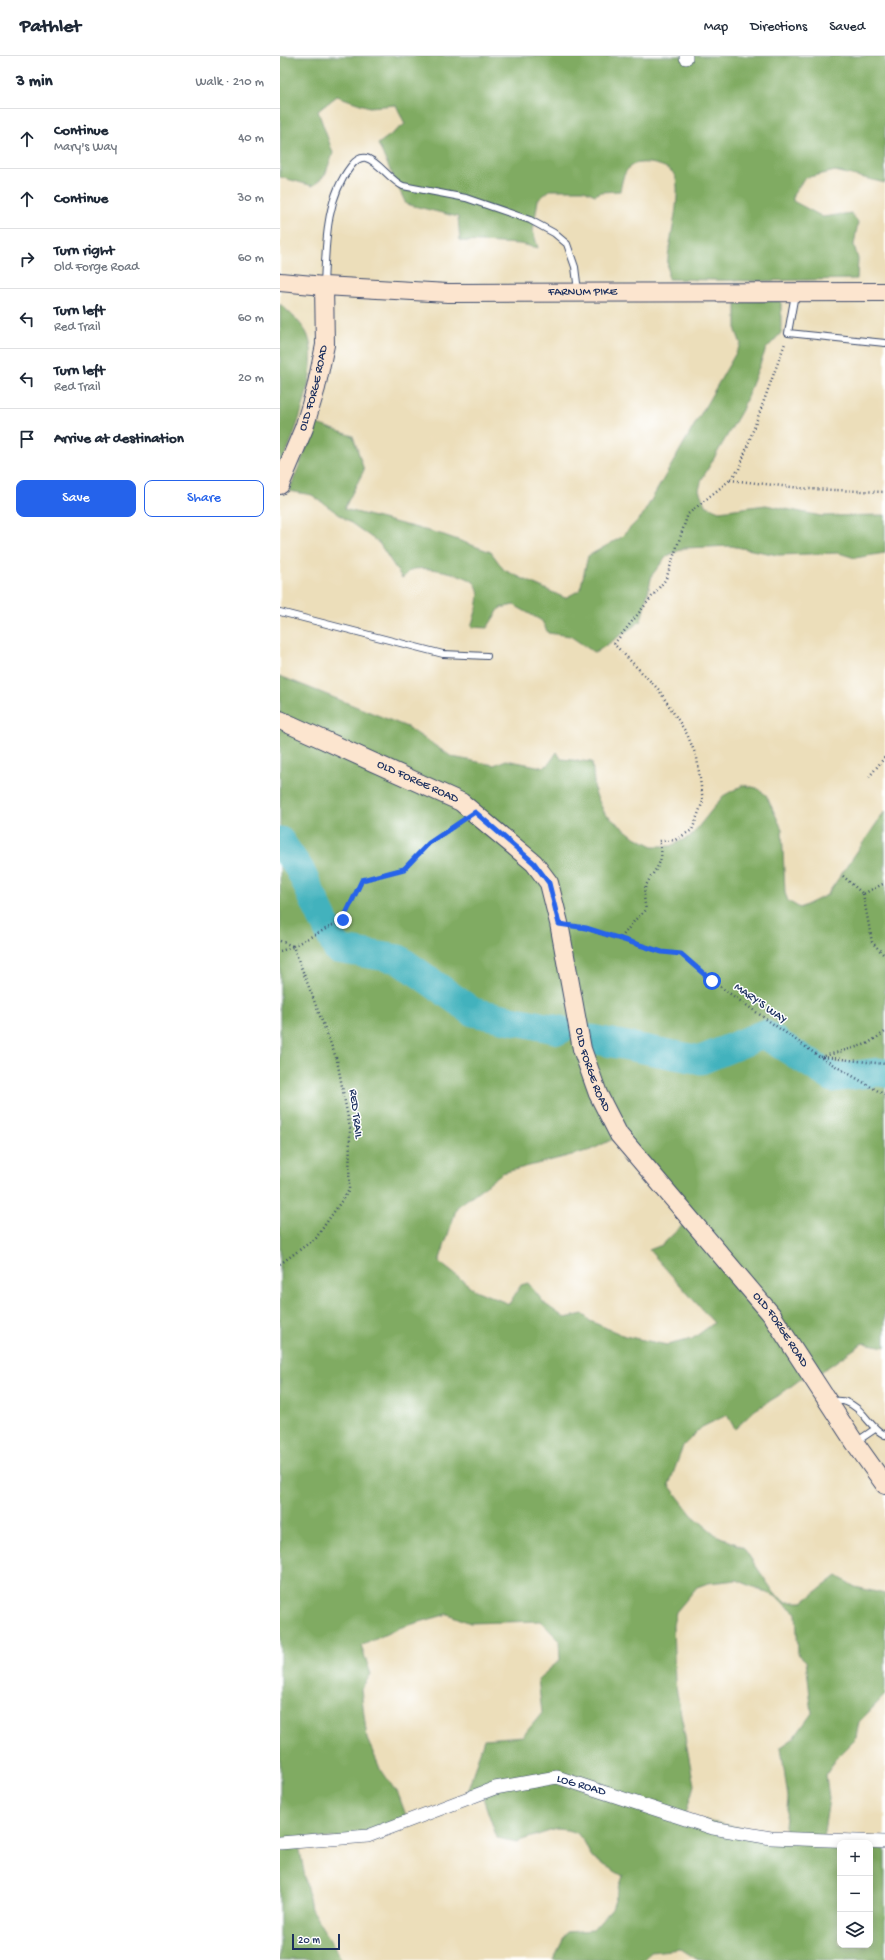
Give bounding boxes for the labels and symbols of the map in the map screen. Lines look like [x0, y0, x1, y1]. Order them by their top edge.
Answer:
street label: FARNUM PIKE [547, 286, 618, 300]
street label: OLD FORGE ROAD [296, 344, 332, 433]
street label: OLD FORGE ROAD [374, 758, 461, 807]
route end [334, 911, 352, 929]
route start [703, 972, 721, 990]
street label: MARY'S WAY [731, 981, 790, 1028]
street label: OLD FORGE ROAD [571, 1027, 613, 1114]
street label: RED TRAIL [345, 1088, 365, 1140]
street label: OLD FORGE ROAD [749, 1290, 811, 1370]
street label: LOG ROAD [555, 1772, 607, 1800]
scale bar [292, 1932, 340, 1951]

